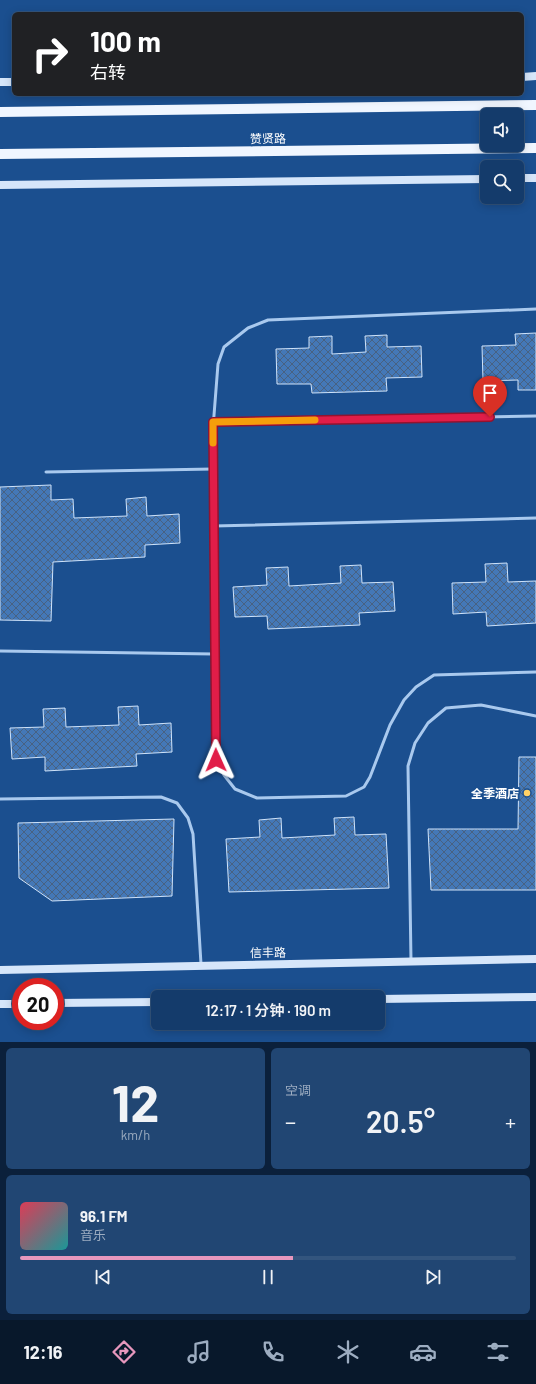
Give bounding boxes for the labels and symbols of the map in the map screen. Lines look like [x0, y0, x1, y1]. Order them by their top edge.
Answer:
street label: 赞贤路 [250, 131, 286, 145]
pin [473, 376, 507, 417]
position arrow [195, 739, 237, 781]
place label: 全季酒店 [471, 786, 519, 800]
marker: 全季酒店 [522, 788, 532, 798]
street label: 信丰路 [250, 945, 286, 959]
speed limit sign: 20 [12, 978, 64, 1030]

